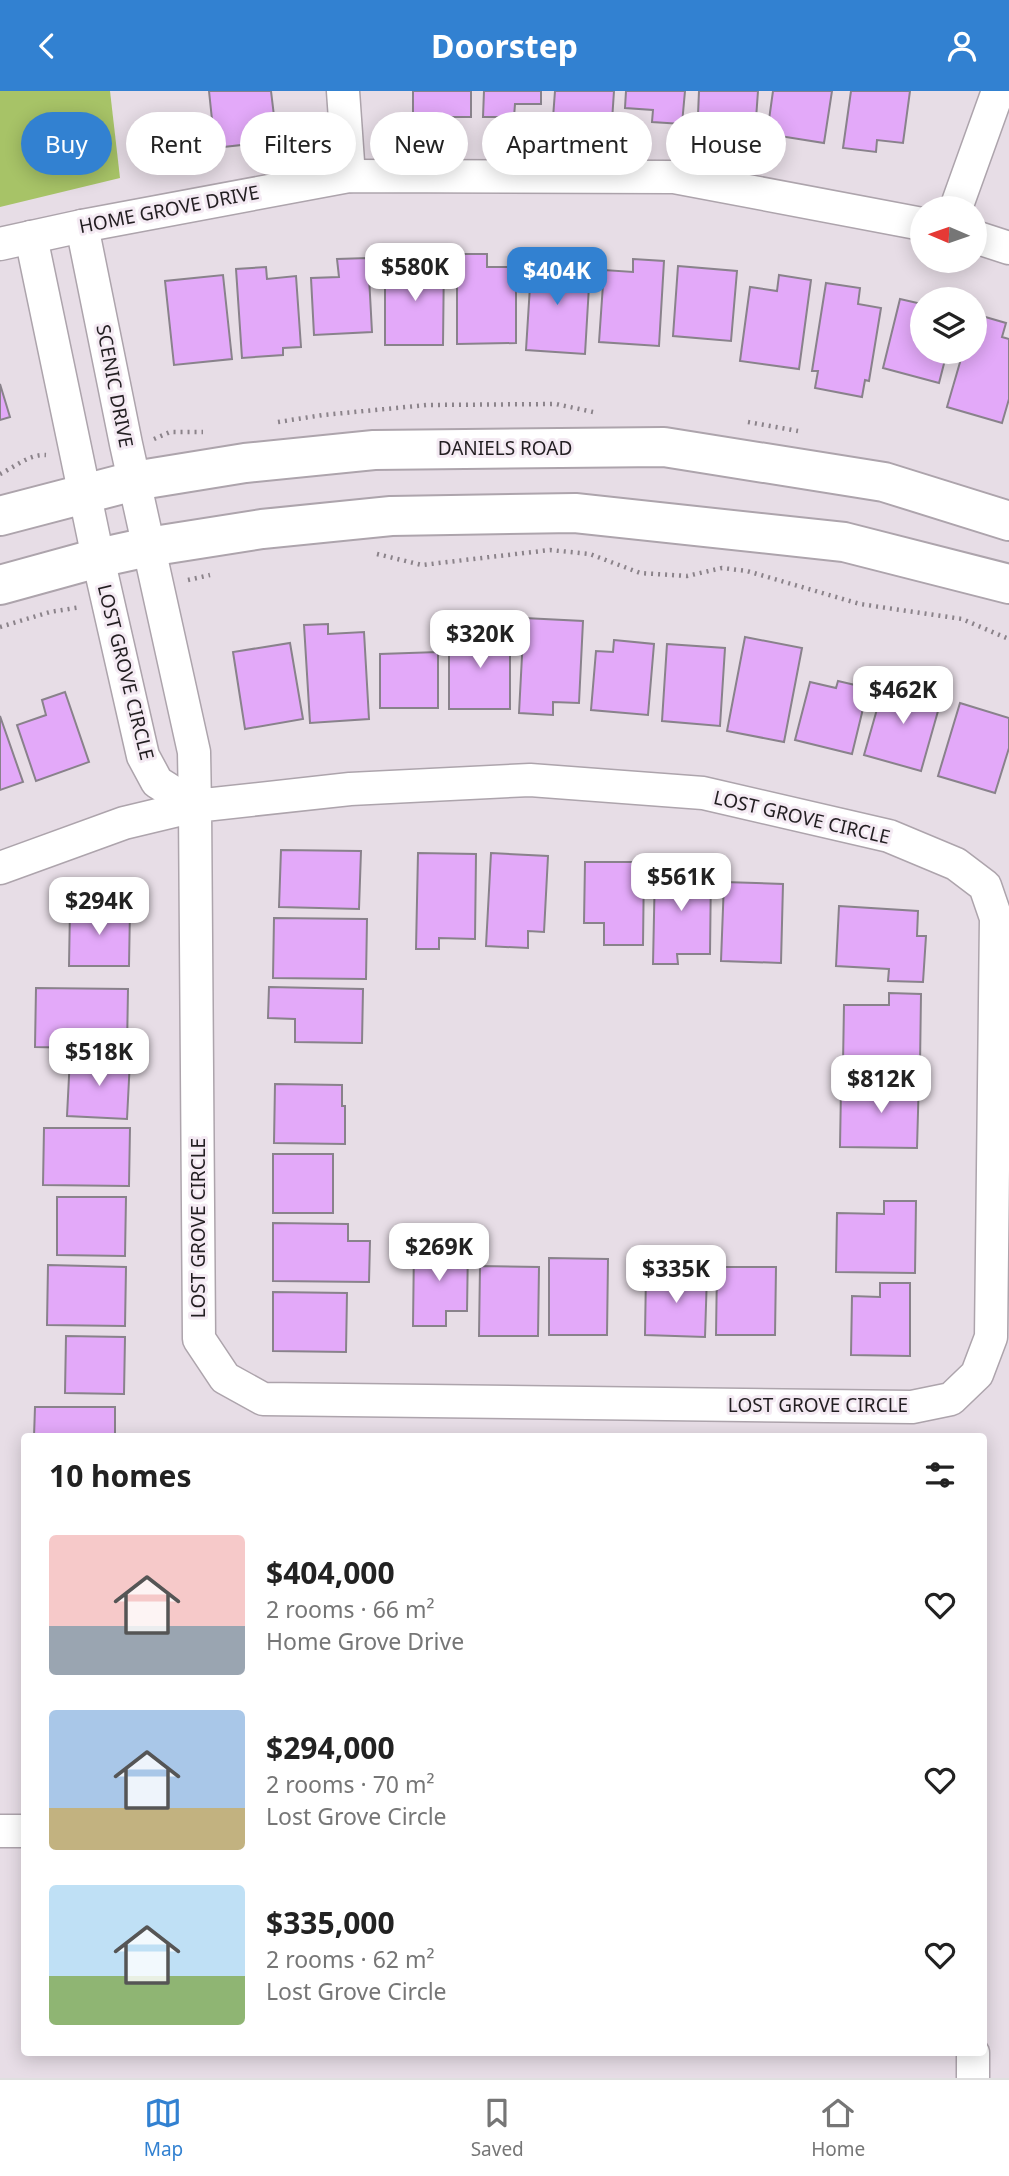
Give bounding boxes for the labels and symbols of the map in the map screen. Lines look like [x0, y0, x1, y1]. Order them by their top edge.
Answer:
street label: HOME GROVE DRIVE [77, 179, 261, 239]
north arrow [910, 196, 987, 273]
pin: $580K [366, 243, 464, 303]
pin: $404K [508, 247, 606, 307]
street label: SCENIC DRIVE [90, 322, 140, 450]
street label: DANIELS ROAD [438, 435, 572, 461]
street label: LOST GROVE CIRCLE [92, 581, 160, 763]
pin: $320K [431, 611, 529, 670]
pin: $462K [854, 667, 952, 726]
street label: LOST GROVE CIRCLE [711, 784, 893, 850]
pin: $561K [632, 853, 730, 913]
pin: $294K [50, 877, 148, 937]
pin: $518K [50, 1028, 148, 1088]
pin: $812K [832, 1055, 930, 1115]
street label: LOST GROVE CIRCLE [185, 1138, 211, 1318]
pin: $269K [390, 1223, 488, 1283]
pin: $335K [627, 1245, 725, 1305]
street label: LOST GROVE CIRCLE [728, 1392, 908, 1418]

